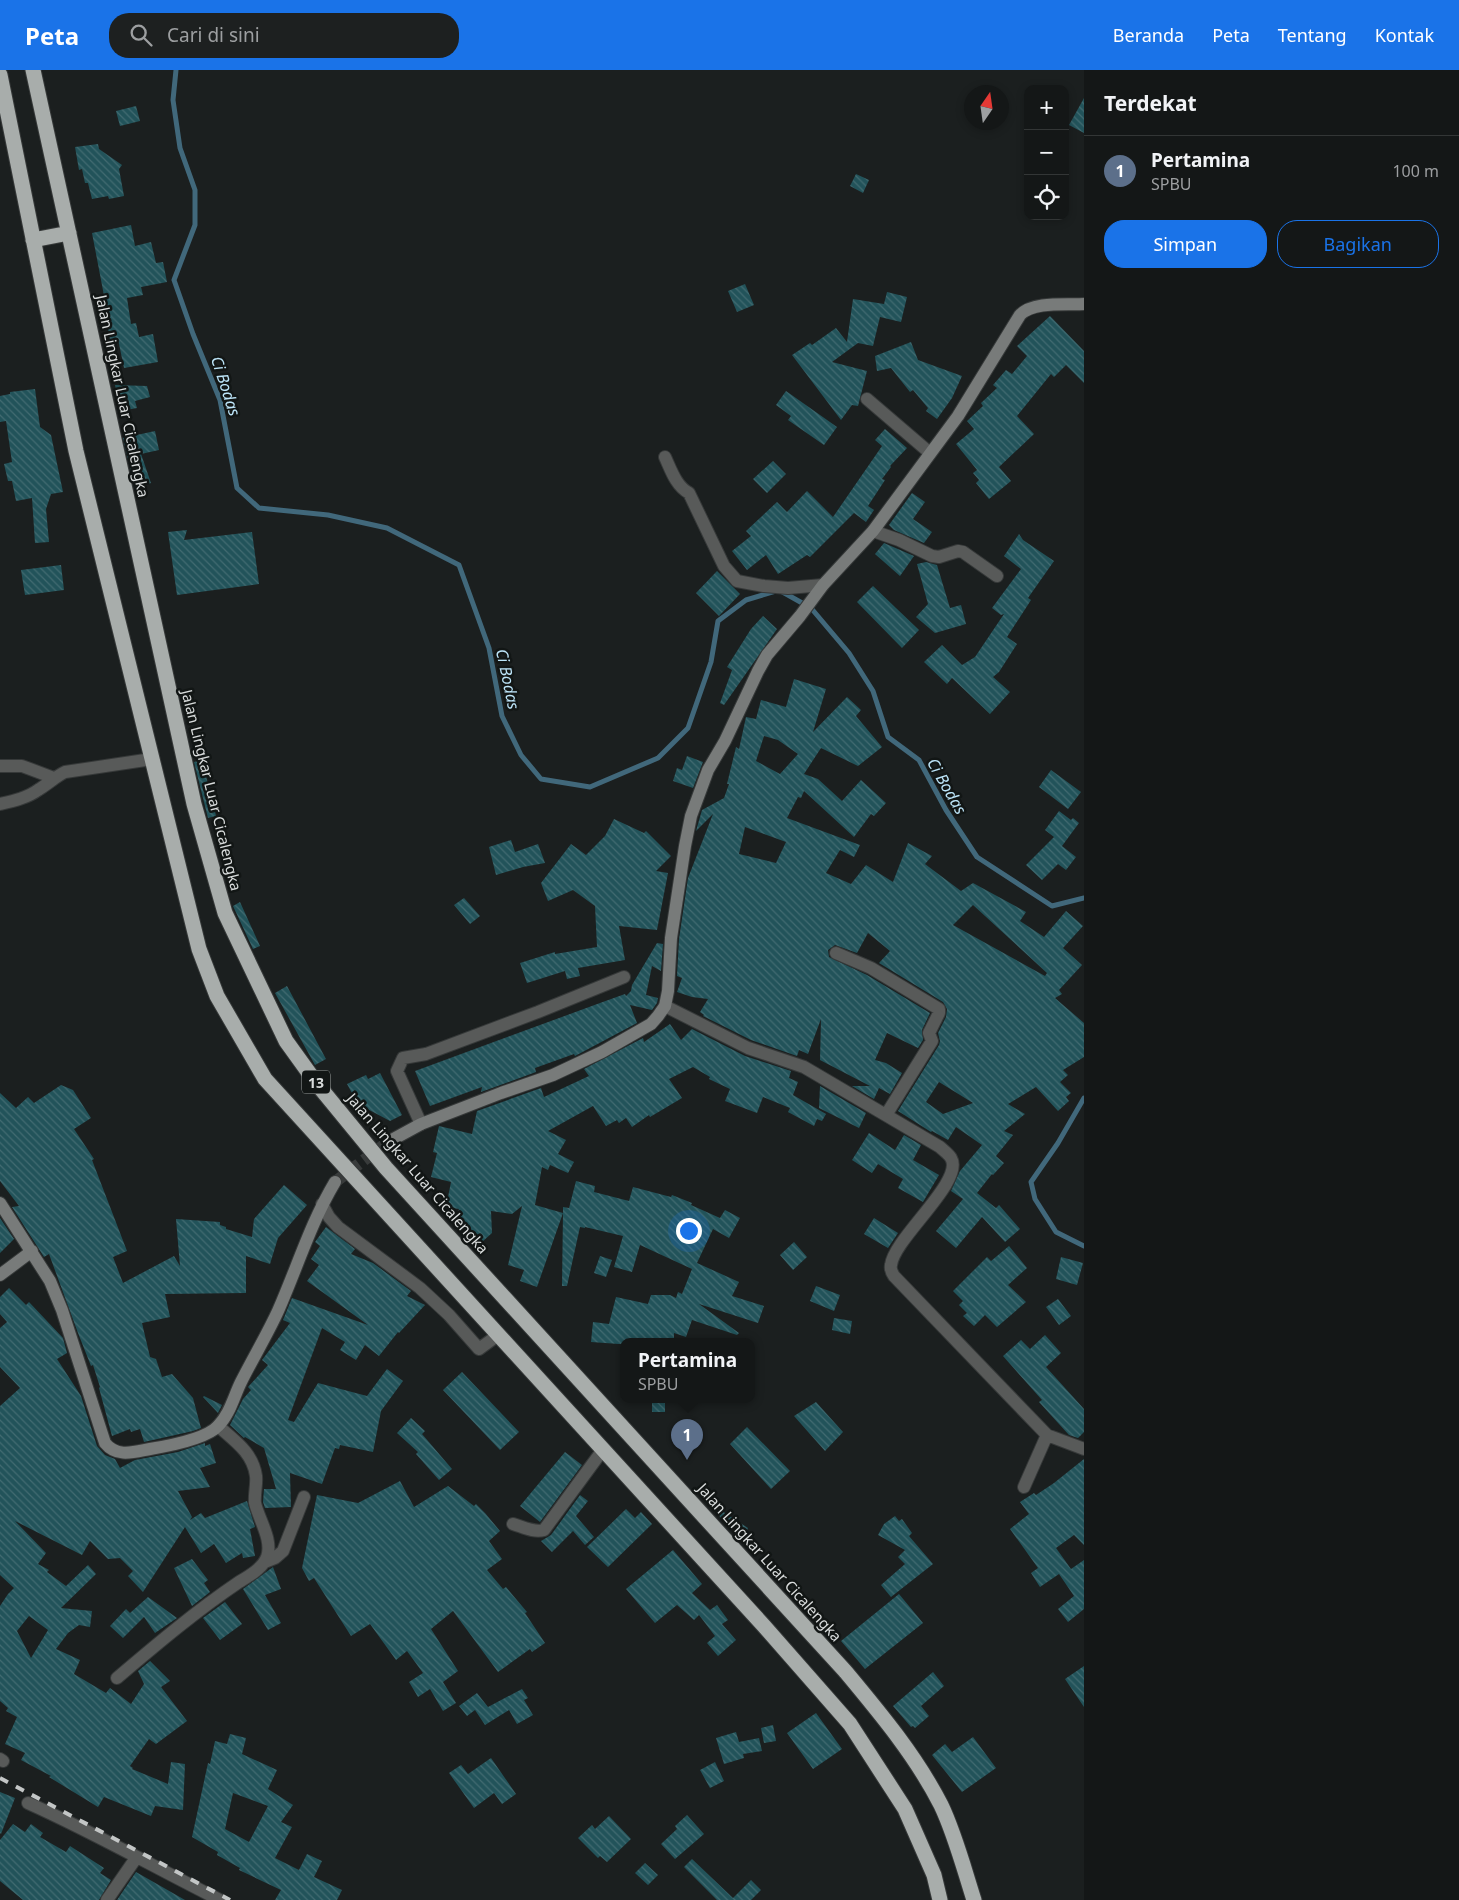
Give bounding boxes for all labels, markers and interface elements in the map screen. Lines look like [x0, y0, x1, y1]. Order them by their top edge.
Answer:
search box [109, 13, 459, 58]
text: Peta [25, 19, 79, 52]
icon: search [127, 21, 155, 49]
text: Cari di sini [167, 22, 260, 48]
text: Beranda [1113, 23, 1184, 47]
text: Peta [1212, 23, 1250, 47]
text: Tentang [1278, 23, 1347, 47]
text: Kontak [1375, 23, 1434, 47]
north arrow [964, 85, 1009, 130]
map controls [1024, 85, 1069, 220]
button: + [1024, 85, 1069, 130]
text: Terdekat [1104, 89, 1197, 117]
button: − [1024, 130, 1069, 175]
text: Pertamina [1151, 147, 1250, 173]
text: 1 [1115, 160, 1125, 182]
text: 100 m [1392, 160, 1439, 182]
text: SPBU [1151, 173, 1192, 195]
button: locate [1024, 175, 1069, 220]
button: Simpan [1104, 220, 1267, 268]
button: Bagikan [1277, 220, 1439, 268]
street label: Jalan Lingkar Luar Cicalengka [91, 291, 154, 499]
water label: Ci Bodas [206, 353, 246, 419]
water label: Ci Bodas [491, 647, 525, 711]
street label: Jalan Lingkar Luar Cicalengka [177, 685, 247, 893]
water label: Ci Bodas [922, 754, 972, 818]
road number: 13 [302, 1070, 330, 1094]
street label: Jalan Lingkar Luar Cicalengka [341, 1087, 493, 1258]
your location [676, 1218, 702, 1244]
popup [620, 1338, 755, 1403]
text: Pertamina [638, 1347, 737, 1373]
text: SPBU [638, 1373, 678, 1395]
pin: 1 [671, 1419, 703, 1460]
street label: Jalan Lingkar Luar Cicalengka [692, 1477, 847, 1645]

